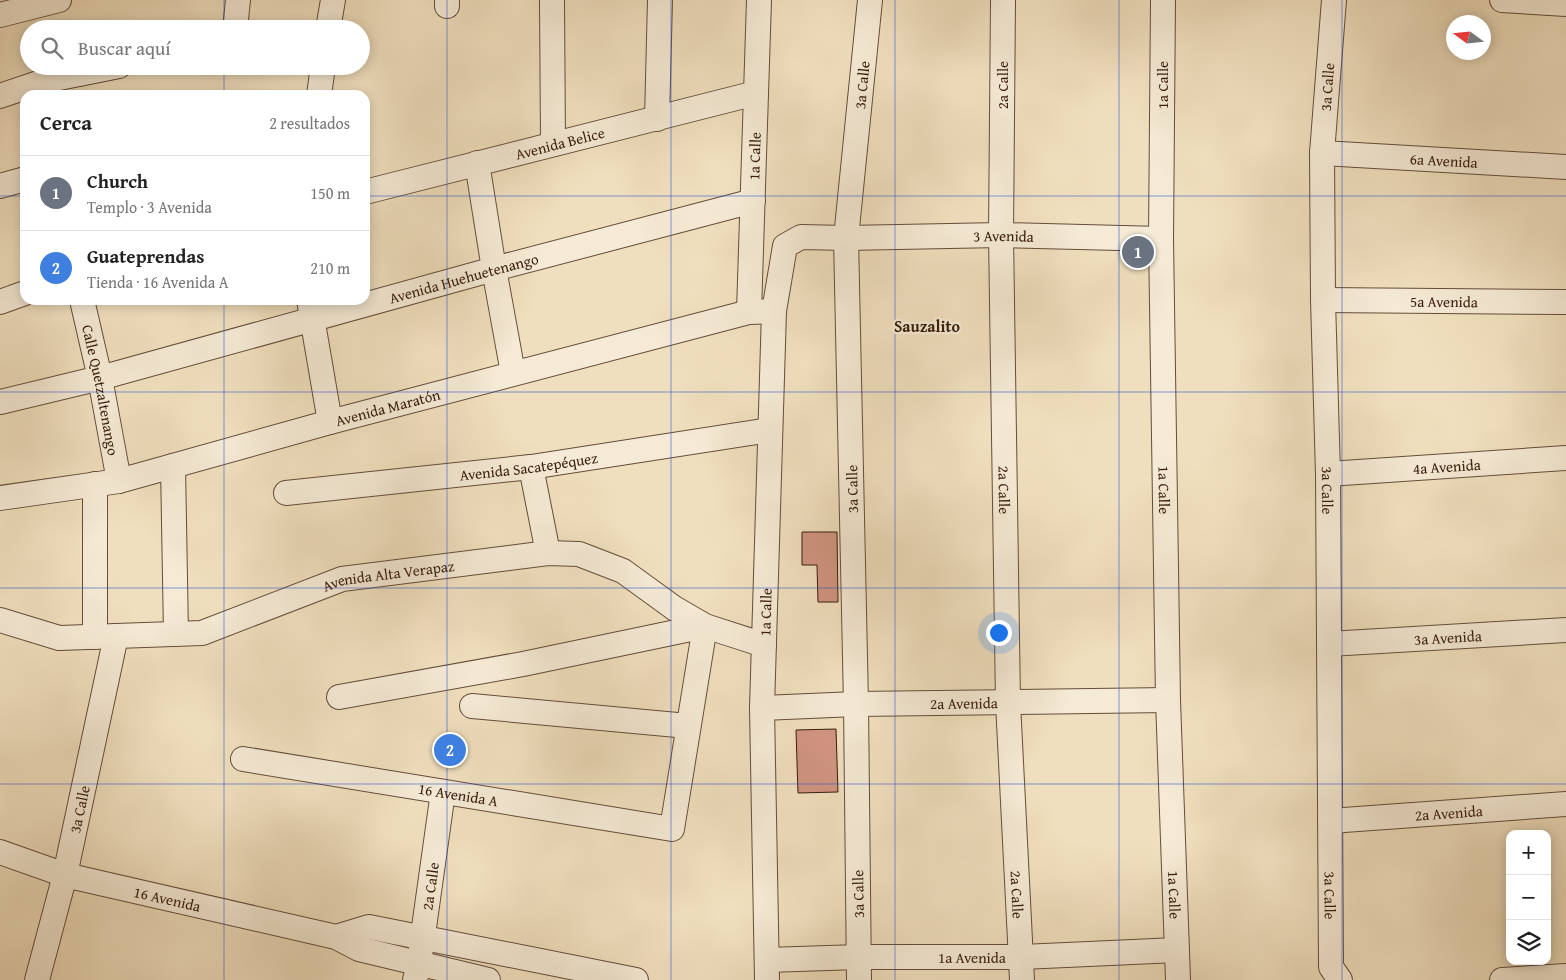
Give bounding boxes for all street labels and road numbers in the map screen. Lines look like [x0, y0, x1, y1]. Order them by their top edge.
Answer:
street label: 3a Calle [849, 60, 874, 110]
street label: 2a Calle [992, 61, 1013, 109]
street label: 1a Calle [1152, 61, 1173, 109]
street label: 3a Calle [1315, 62, 1339, 112]
street label: Avenida Belice [513, 121, 607, 164]
street label: 1a Calle [743, 132, 765, 181]
street label: 6a Avenida [1409, 148, 1478, 172]
street label: 3 Avenida [973, 224, 1034, 246]
street label: Avenida Huehuetenango [387, 247, 541, 308]
street label: 5a Avenida [1410, 290, 1478, 312]
street label: Calle Quetzaltenango [78, 323, 125, 457]
street label: Avenida Maratón [333, 383, 443, 431]
street label: Avenida Sacatepéquez [458, 446, 599, 485]
street label: 4a Avenida [1412, 453, 1481, 479]
street label: 3a Calle [841, 465, 863, 513]
street label: 2a Calle [994, 466, 1016, 514]
street label: 1a Calle [1154, 466, 1176, 514]
street label: 3a Calle [1317, 466, 1339, 515]
street label: Avenida Alta Verapaz [319, 554, 456, 596]
street label: 1a Calle [754, 588, 776, 637]
street label: 3a Avenida [1413, 624, 1482, 649]
street label: 2a Avenida [930, 692, 998, 714]
street label: 16 Avenida A [417, 777, 500, 811]
street label: 3a Calle [64, 783, 94, 835]
street label: 2a Avenida [1414, 800, 1483, 825]
street label: 2a Calle [416, 861, 444, 912]
street label: 3a Calle [847, 870, 869, 918]
street label: 2a Calle [1006, 870, 1029, 919]
street label: 1a Calle [1164, 870, 1186, 919]
street label: 3a Calle [1320, 871, 1341, 920]
street label: 16 Avenida [132, 881, 203, 916]
street label: 1a Avenida [938, 947, 1006, 968]

